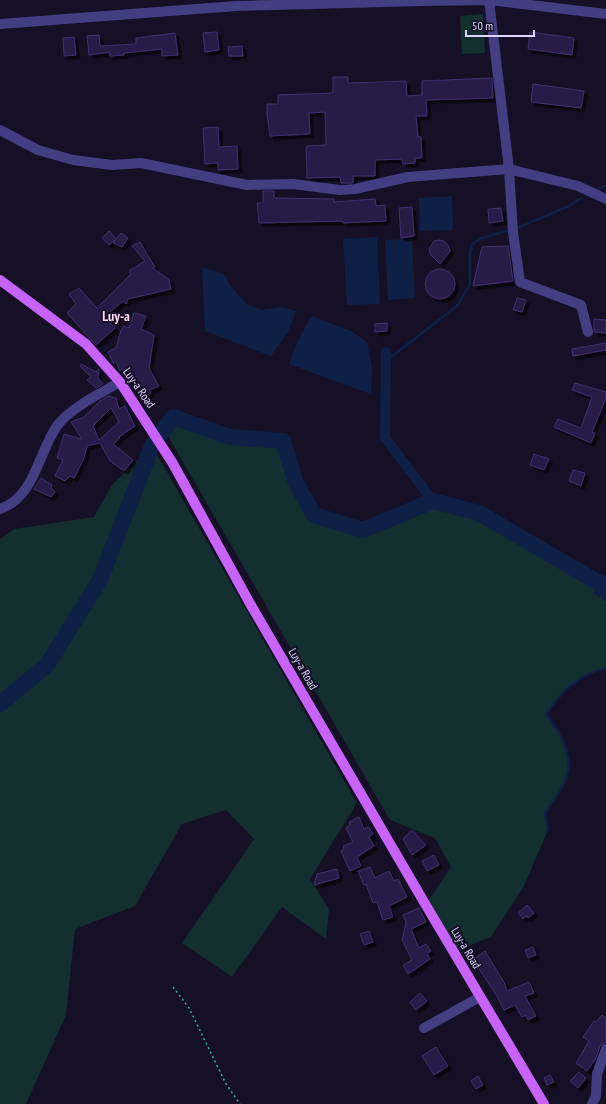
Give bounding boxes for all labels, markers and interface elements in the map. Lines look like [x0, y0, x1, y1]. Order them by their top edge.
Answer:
scale bar [466, 12, 534, 38]
text: 50 m [472, 18, 493, 33]
district label: Luy-a [102, 307, 130, 325]
street label: Luy-a Road [120, 365, 159, 411]
street label: Luy-a Road [285, 645, 321, 692]
street label: Luy-a Road [448, 924, 485, 971]

